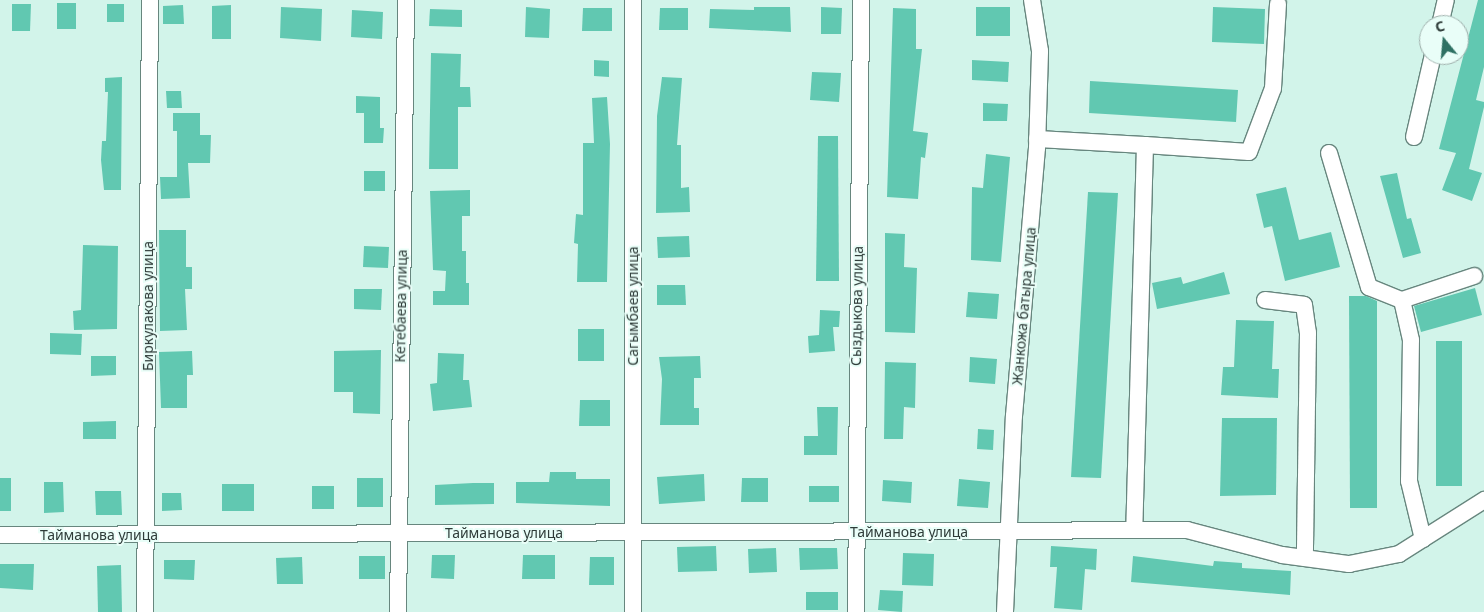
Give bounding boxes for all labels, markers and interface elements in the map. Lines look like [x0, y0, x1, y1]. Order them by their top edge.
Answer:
north arrow [1419, 15, 1469, 65]
text: С [1433, 16, 1447, 37]
street label: Жанкожа батыра улица [1009, 226, 1039, 386]
street label: Биркулакова улица [140, 241, 156, 371]
street label: Сагымбаев улица [625, 246, 641, 366]
street label: Сыздыкова улица [848, 246, 866, 366]
street label: Кетебаева улица [392, 249, 410, 363]
street label: Тайманова улица [850, 524, 968, 540]
street label: Тайманова улица [445, 525, 563, 541]
street label: Тайманова улица [40, 527, 158, 543]

